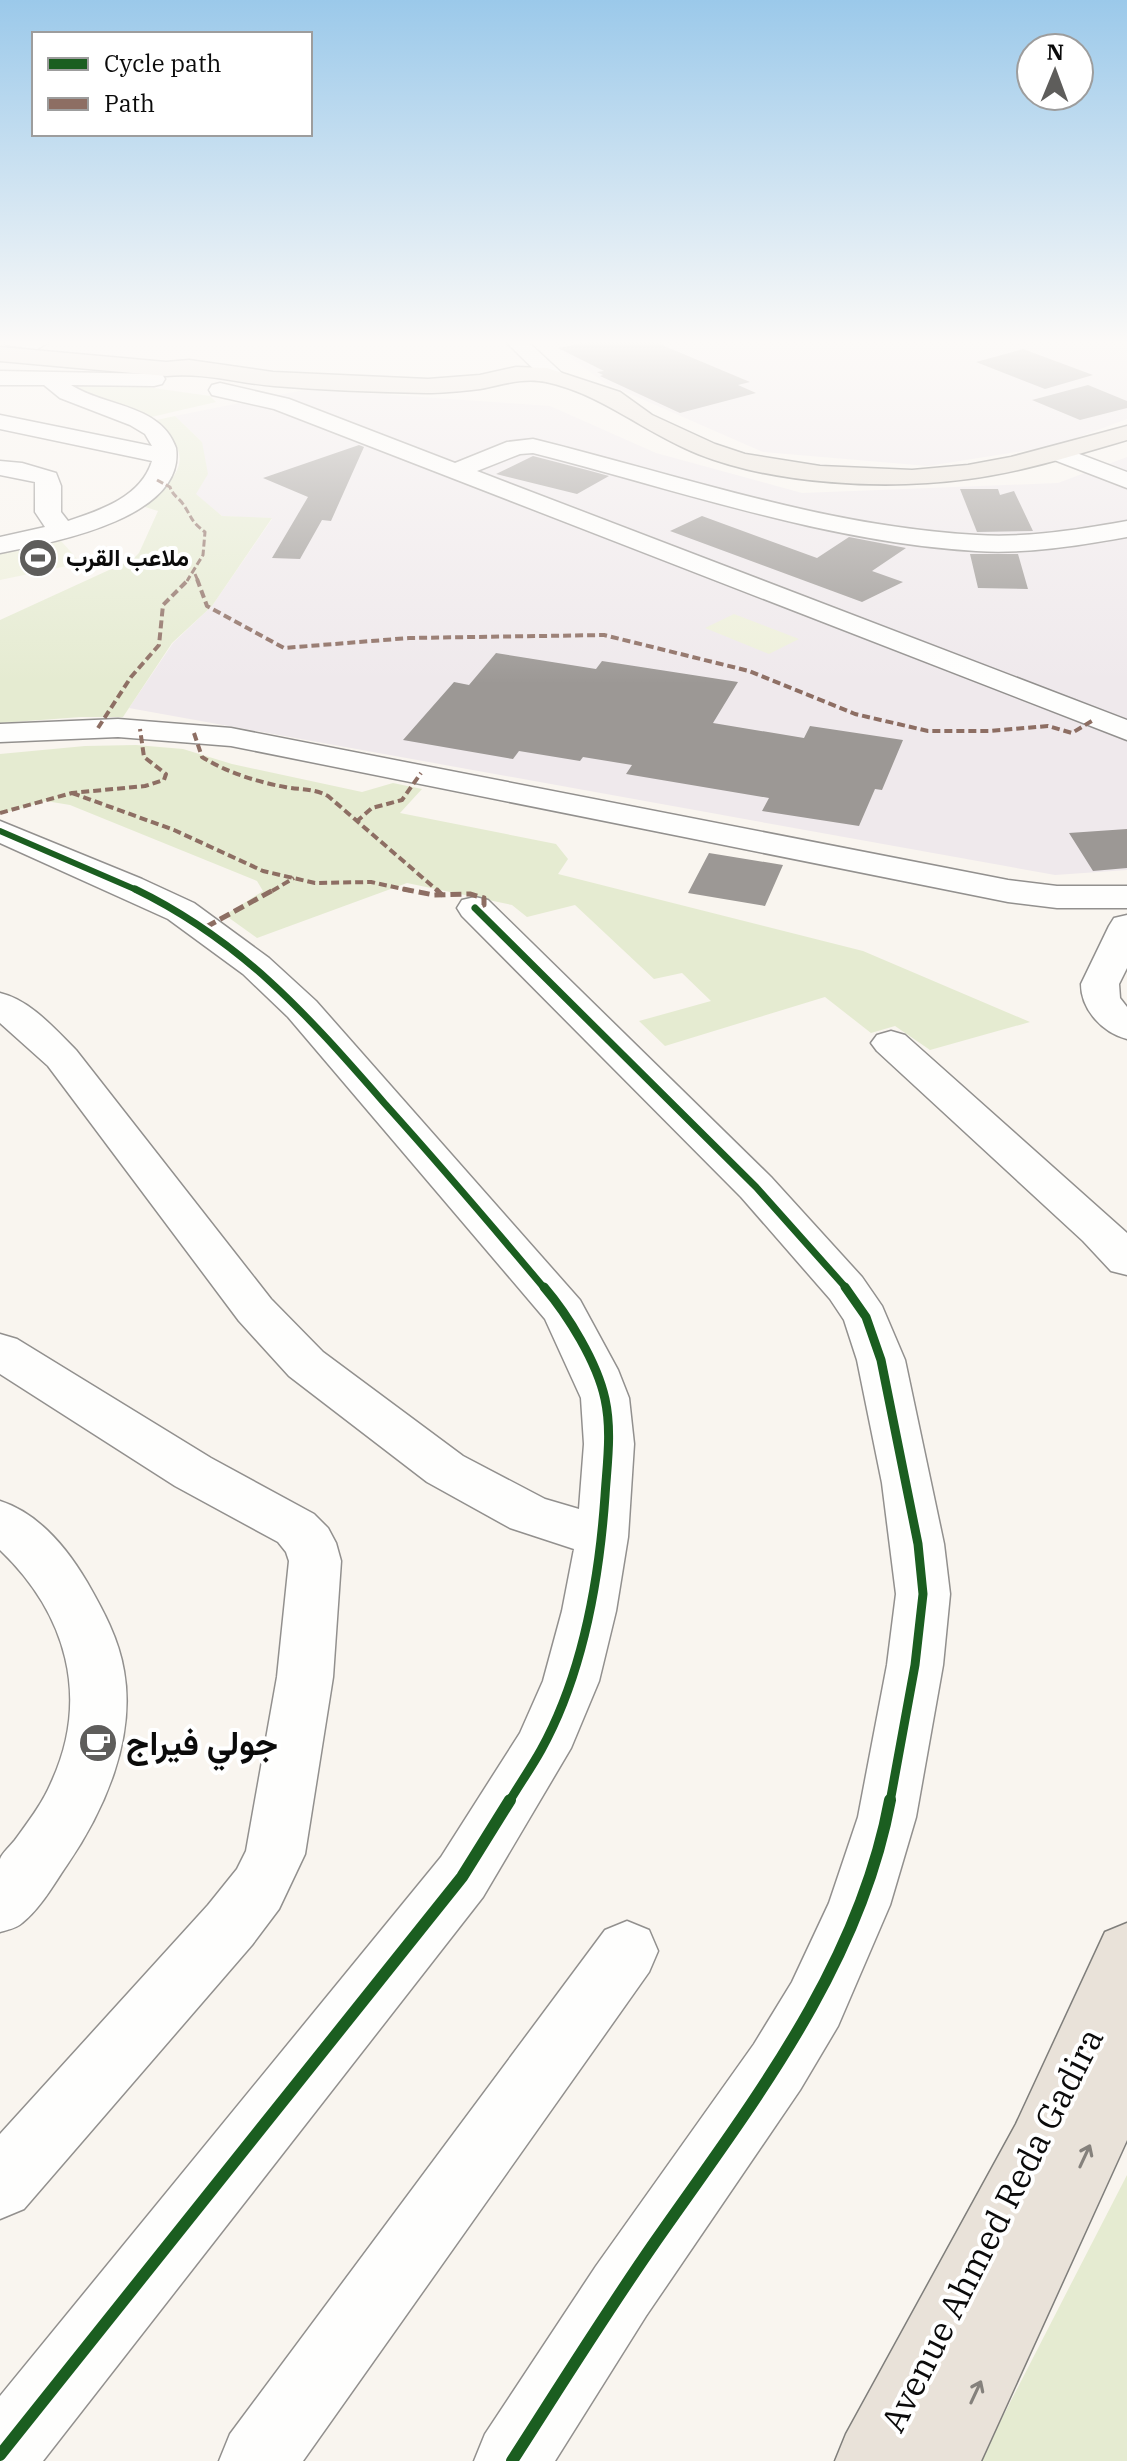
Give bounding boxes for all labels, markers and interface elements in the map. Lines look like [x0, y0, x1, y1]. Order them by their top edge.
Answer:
legend [32, 32, 312, 136]
north arrow [1015, 32, 1095, 112]
text: N [1046, 37, 1064, 66]
text: Cycle path [104, 47, 221, 79]
text: Path [104, 87, 155, 119]
sports icon: ملاعب القرب [17, 537, 59, 579]
place label: ملاعب القرب [66, 541, 189, 573]
place label: جولي فيراج [126, 1720, 278, 1771]
cafe icon: جولي فيراج [77, 1722, 119, 1764]
street label: Avenue Ahmed Reda Gadira [870, 2020, 1112, 2439]
one-way arrow [1079, 2144, 1094, 2169]
one-way arrow [969, 2380, 984, 2404]

